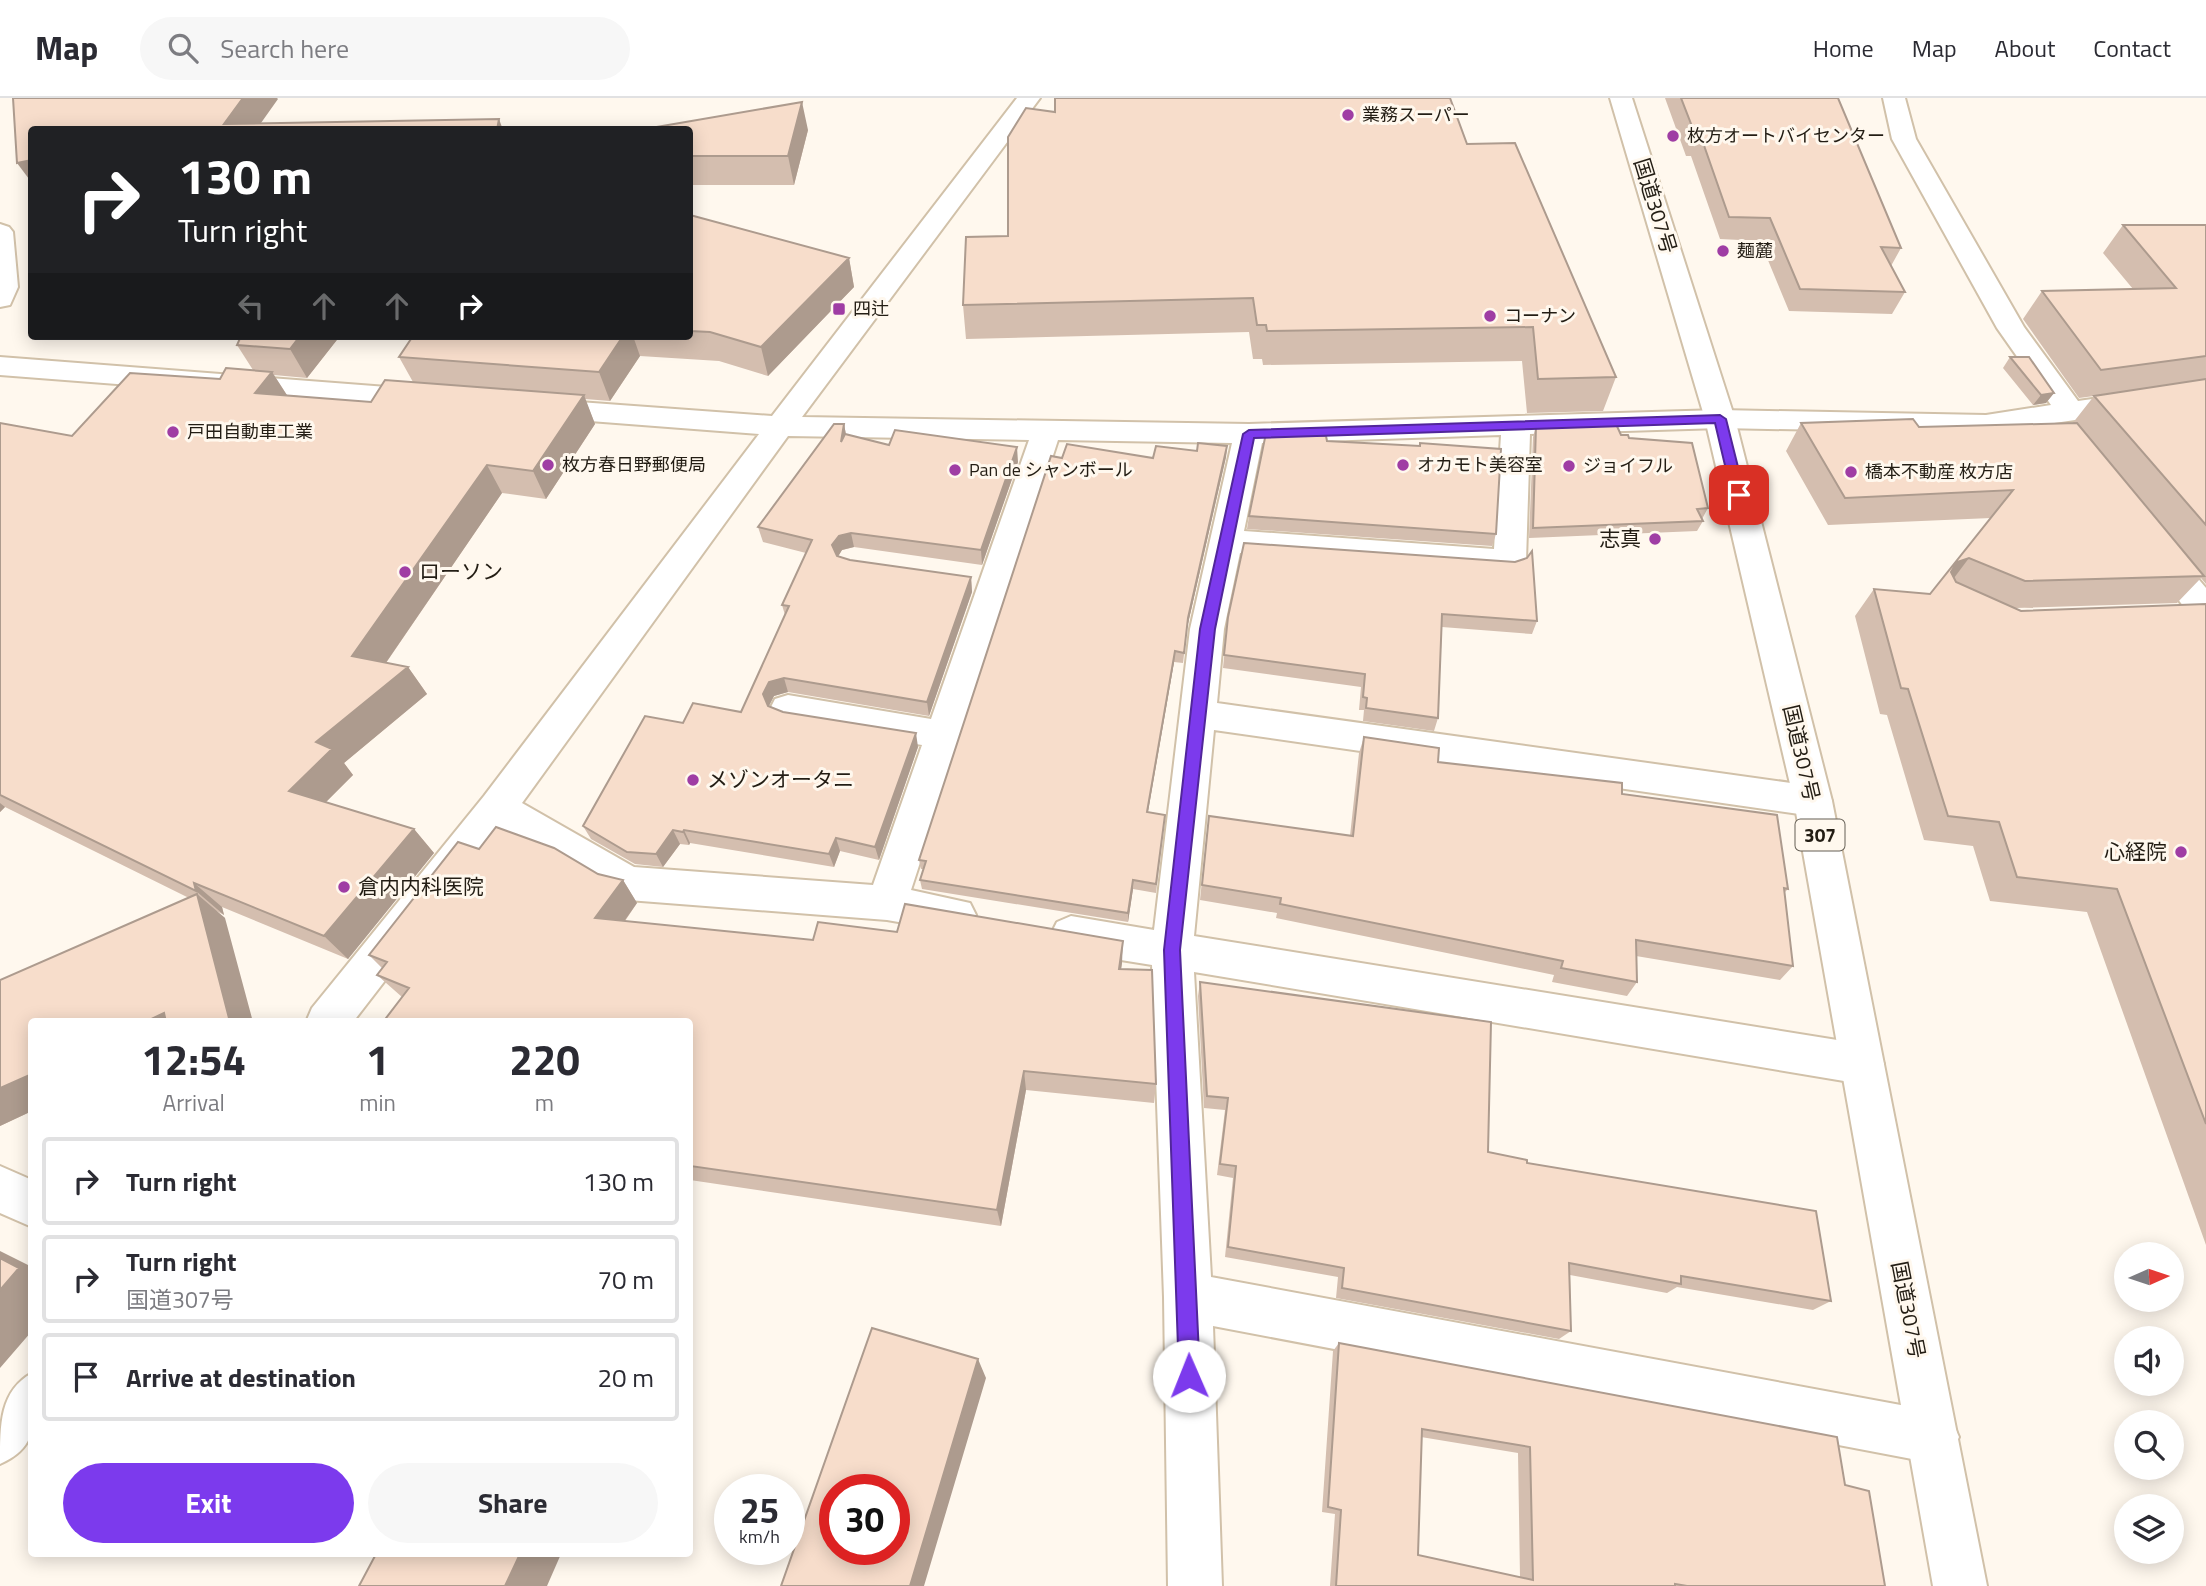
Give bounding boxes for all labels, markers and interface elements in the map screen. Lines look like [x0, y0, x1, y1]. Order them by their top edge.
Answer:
search box [140, 17, 630, 80]
text: Map [35, 23, 98, 73]
icon: search [164, 29, 202, 67]
text: Search here [220, 29, 349, 68]
text: Home [1813, 30, 1874, 66]
text: Map [1912, 30, 1957, 66]
text: About [1995, 30, 2055, 66]
text: Contact [2093, 30, 2171, 66]
place label: 業務スーパー [1362, 101, 1470, 128]
marker: 業務スーパー [1340, 107, 1356, 123]
place label: 枚方オートバイセンター [1687, 122, 1885, 149]
marker: 枚方オートバイセンター [1665, 128, 1681, 144]
text: 130 m [178, 138, 312, 213]
icon: right [63, 154, 154, 245]
street label: 国道307号 [1626, 154, 1686, 257]
text: Turn right [178, 206, 307, 254]
place label: 麺麓 [1737, 237, 1773, 264]
marker: 麺麓 [1715, 243, 1731, 259]
icon: left [232, 287, 270, 325]
icon: ahead [305, 287, 343, 325]
icon: ahead [378, 287, 416, 325]
icon: right [451, 287, 489, 325]
place label: 四辻 [853, 295, 889, 322]
marker: 四辻 [831, 301, 847, 317]
place label: コーナン [1504, 302, 1576, 329]
marker: コーナン [1482, 308, 1498, 324]
place label: 戸田自動車工業 [187, 418, 313, 445]
marker: 戸田自動車工業 [165, 424, 181, 440]
place label: 枚方春日野郵便局 [562, 451, 706, 478]
place label: オカモト美容室 [1417, 451, 1543, 478]
place label: ジョイフル [1583, 452, 1673, 479]
place label: Pan de シャンボール [969, 456, 1133, 483]
marker: 枚方春日野郵便局 [540, 457, 556, 473]
marker: オカモト美容室 [1395, 457, 1411, 473]
marker: ジョイフル [1561, 458, 1577, 474]
place label: 橋本不動産 枚方店 [1865, 458, 2013, 485]
marker: Pan de シャンボール [947, 462, 963, 478]
marker: 橋本不動産 枚方店 [1843, 464, 1859, 480]
pin [1709, 465, 1769, 525]
icon: arrive [1720, 476, 1758, 514]
place label: 志真 [1599, 522, 1641, 554]
marker: 志真 [1647, 531, 1663, 547]
place label: ローソン [419, 555, 503, 587]
marker: ローソン [397, 564, 413, 580]
street label: 国道307号 [1775, 701, 1829, 804]
place label: メゾンオータニ [707, 763, 854, 795]
marker: メゾンオータニ [685, 772, 701, 788]
road number: 307 [1796, 820, 1844, 850]
place label: 心経院 [2104, 835, 2167, 867]
marker: 心経院 [2173, 844, 2189, 860]
place label: 倉内内科医院 [358, 870, 484, 902]
marker: 倉内内科医院 [336, 879, 352, 895]
text: 12:54 [141, 1027, 246, 1091]
text: 1 [366, 1027, 389, 1091]
text: 220 [509, 1027, 580, 1091]
text: Arrival [162, 1085, 225, 1120]
text: min [359, 1085, 396, 1120]
text: m [535, 1085, 554, 1120]
icon: right [67, 1162, 105, 1200]
text: Turn right [126, 1162, 237, 1201]
text: 130 m [583, 1162, 654, 1201]
text: Turn right [126, 1242, 237, 1281]
north arrow [2114, 1242, 2184, 1312]
map controls [2114, 1242, 2184, 1564]
street label: 国道307号 [1884, 1259, 1934, 1361]
icon: right [67, 1260, 105, 1298]
text: 70 m [597, 1260, 654, 1299]
text: 国道307号 [126, 1282, 234, 1317]
button: sound [2114, 1326, 2184, 1396]
position arrow [1152, 1339, 1226, 1413]
icon: arrive [67, 1358, 105, 1396]
text: Arrive at destination [126, 1358, 356, 1397]
text: 20 m [597, 1358, 654, 1397]
button: search [2114, 1410, 2184, 1480]
button: Exit [63, 1463, 354, 1543]
button: Share [368, 1463, 658, 1543]
speed limit sign: 30 [819, 1474, 910, 1565]
text: 25 [740, 1483, 779, 1537]
button: layers [2114, 1494, 2184, 1564]
text: km/h [739, 1523, 780, 1550]

